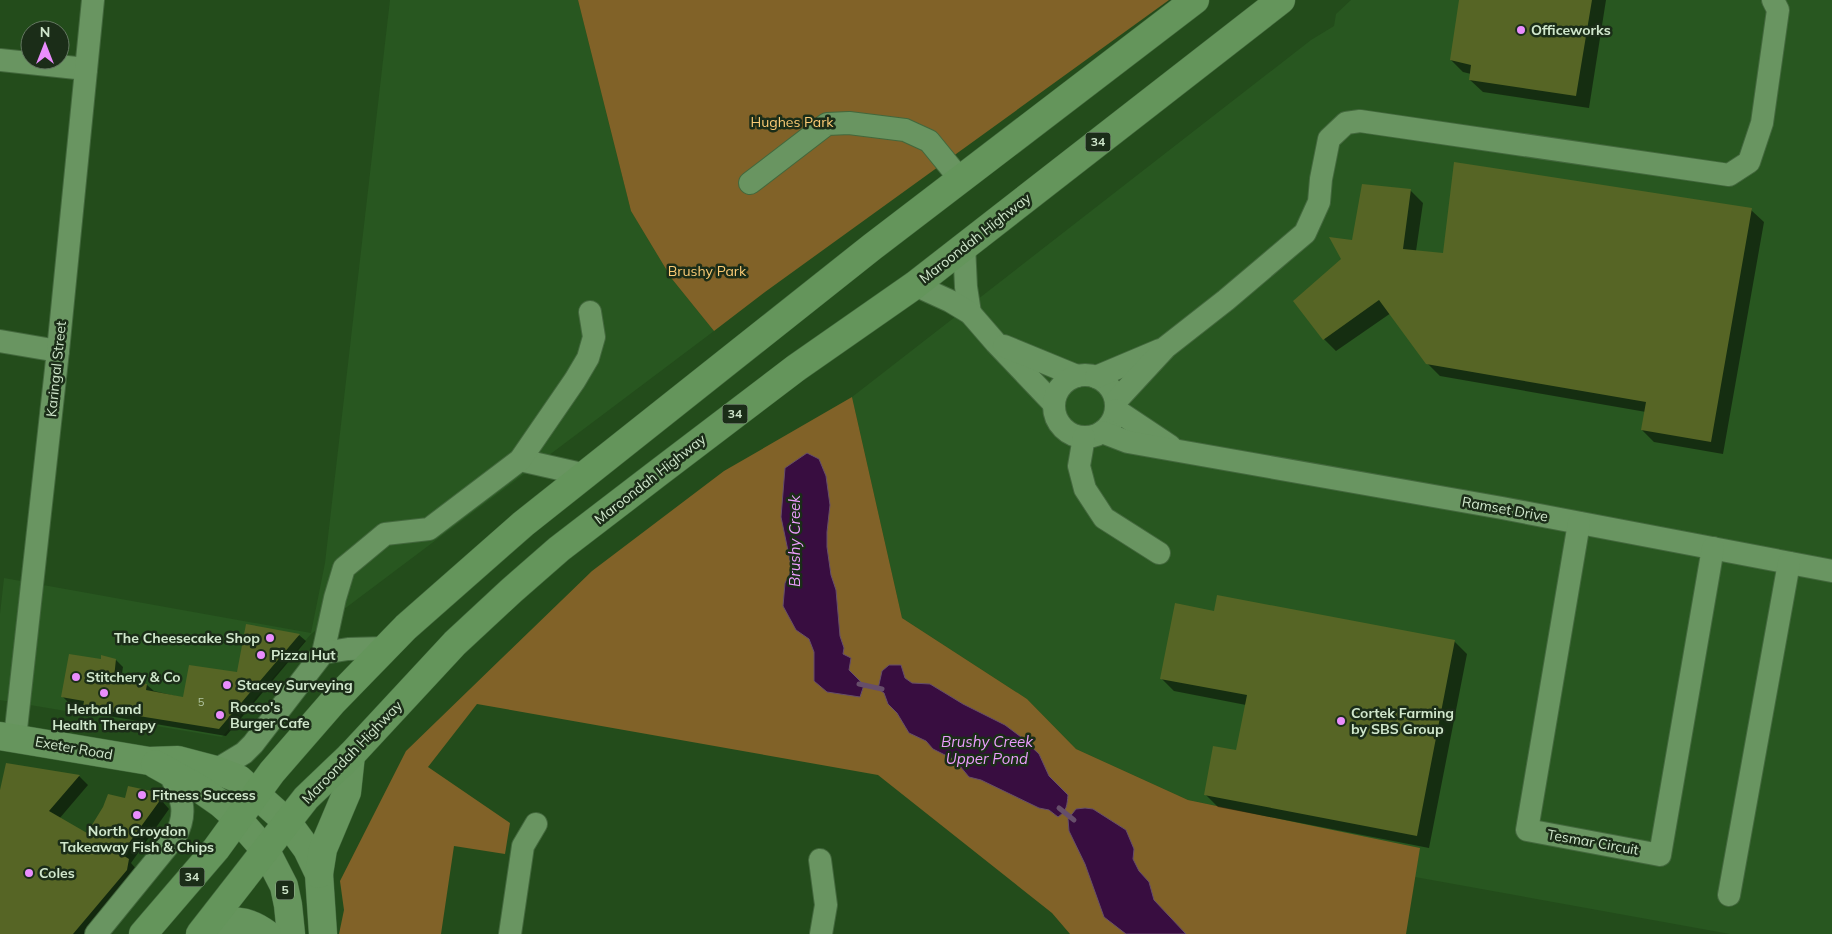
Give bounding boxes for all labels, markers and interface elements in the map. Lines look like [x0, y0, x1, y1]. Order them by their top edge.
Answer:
north arrow [20, 20, 70, 70]
place label: Officeworks [1531, 21, 1611, 39]
text: N [40, 23, 50, 41]
marker: Officeworks [1515, 24, 1527, 36]
park label: Hughes Park [750, 113, 834, 131]
road number: 34 [1086, 132, 1110, 152]
street label: Maroondah Highway [916, 188, 1035, 287]
park label: Brushy Park [668, 262, 747, 280]
street label: Karingal Street [42, 320, 70, 418]
road number: 34 [722, 404, 748, 424]
street label: Maroondah Highway [591, 429, 710, 528]
street label: Ramset Drive [1460, 493, 1550, 525]
water label: Brushy Creek [785, 494, 804, 587]
place label: The Cheesecake Shop [114, 629, 260, 647]
marker: The Cheesecake Shop [264, 632, 276, 644]
place label: Pizza Hut [271, 646, 336, 664]
marker: Pizza Hut [255, 649, 267, 661]
place label: Stitchery & Co [86, 668, 181, 686]
marker: Stitchery & Co [70, 671, 82, 683]
place label: Stacey Surveying [237, 676, 353, 694]
marker: Stacey Surveying [221, 679, 233, 691]
marker: Herbal and Health Therapy [98, 687, 110, 699]
house number: 5 [198, 695, 205, 709]
street label: Maroondah Highway [298, 696, 406, 807]
place label: Rocco's Burger Cafe [230, 698, 310, 732]
place label: Herbal and Health Therapy [52, 700, 156, 734]
place label: Cortek Farming by SBS Group [1351, 704, 1454, 738]
marker: Rocco's Burger Cafe [214, 709, 226, 721]
marker: Cortek Farming by SBS Group [1335, 715, 1347, 727]
street label: Exeter Road [34, 732, 114, 764]
water label: Brushy Creek Upper Pond [941, 732, 1034, 768]
place label: Fitness Success [152, 786, 256, 804]
marker: Fitness Success [136, 789, 148, 801]
marker: North Croydon Takeaway Fish & Chips [131, 809, 143, 821]
place label: North Croydon Takeaway Fish & Chips [60, 822, 214, 856]
street label: Tesmar Circuit [1546, 825, 1640, 859]
place label: Coles [39, 864, 75, 882]
marker: Coles [23, 867, 35, 879]
road number: 34 [180, 868, 204, 886]
road number: 5 [276, 880, 294, 900]

